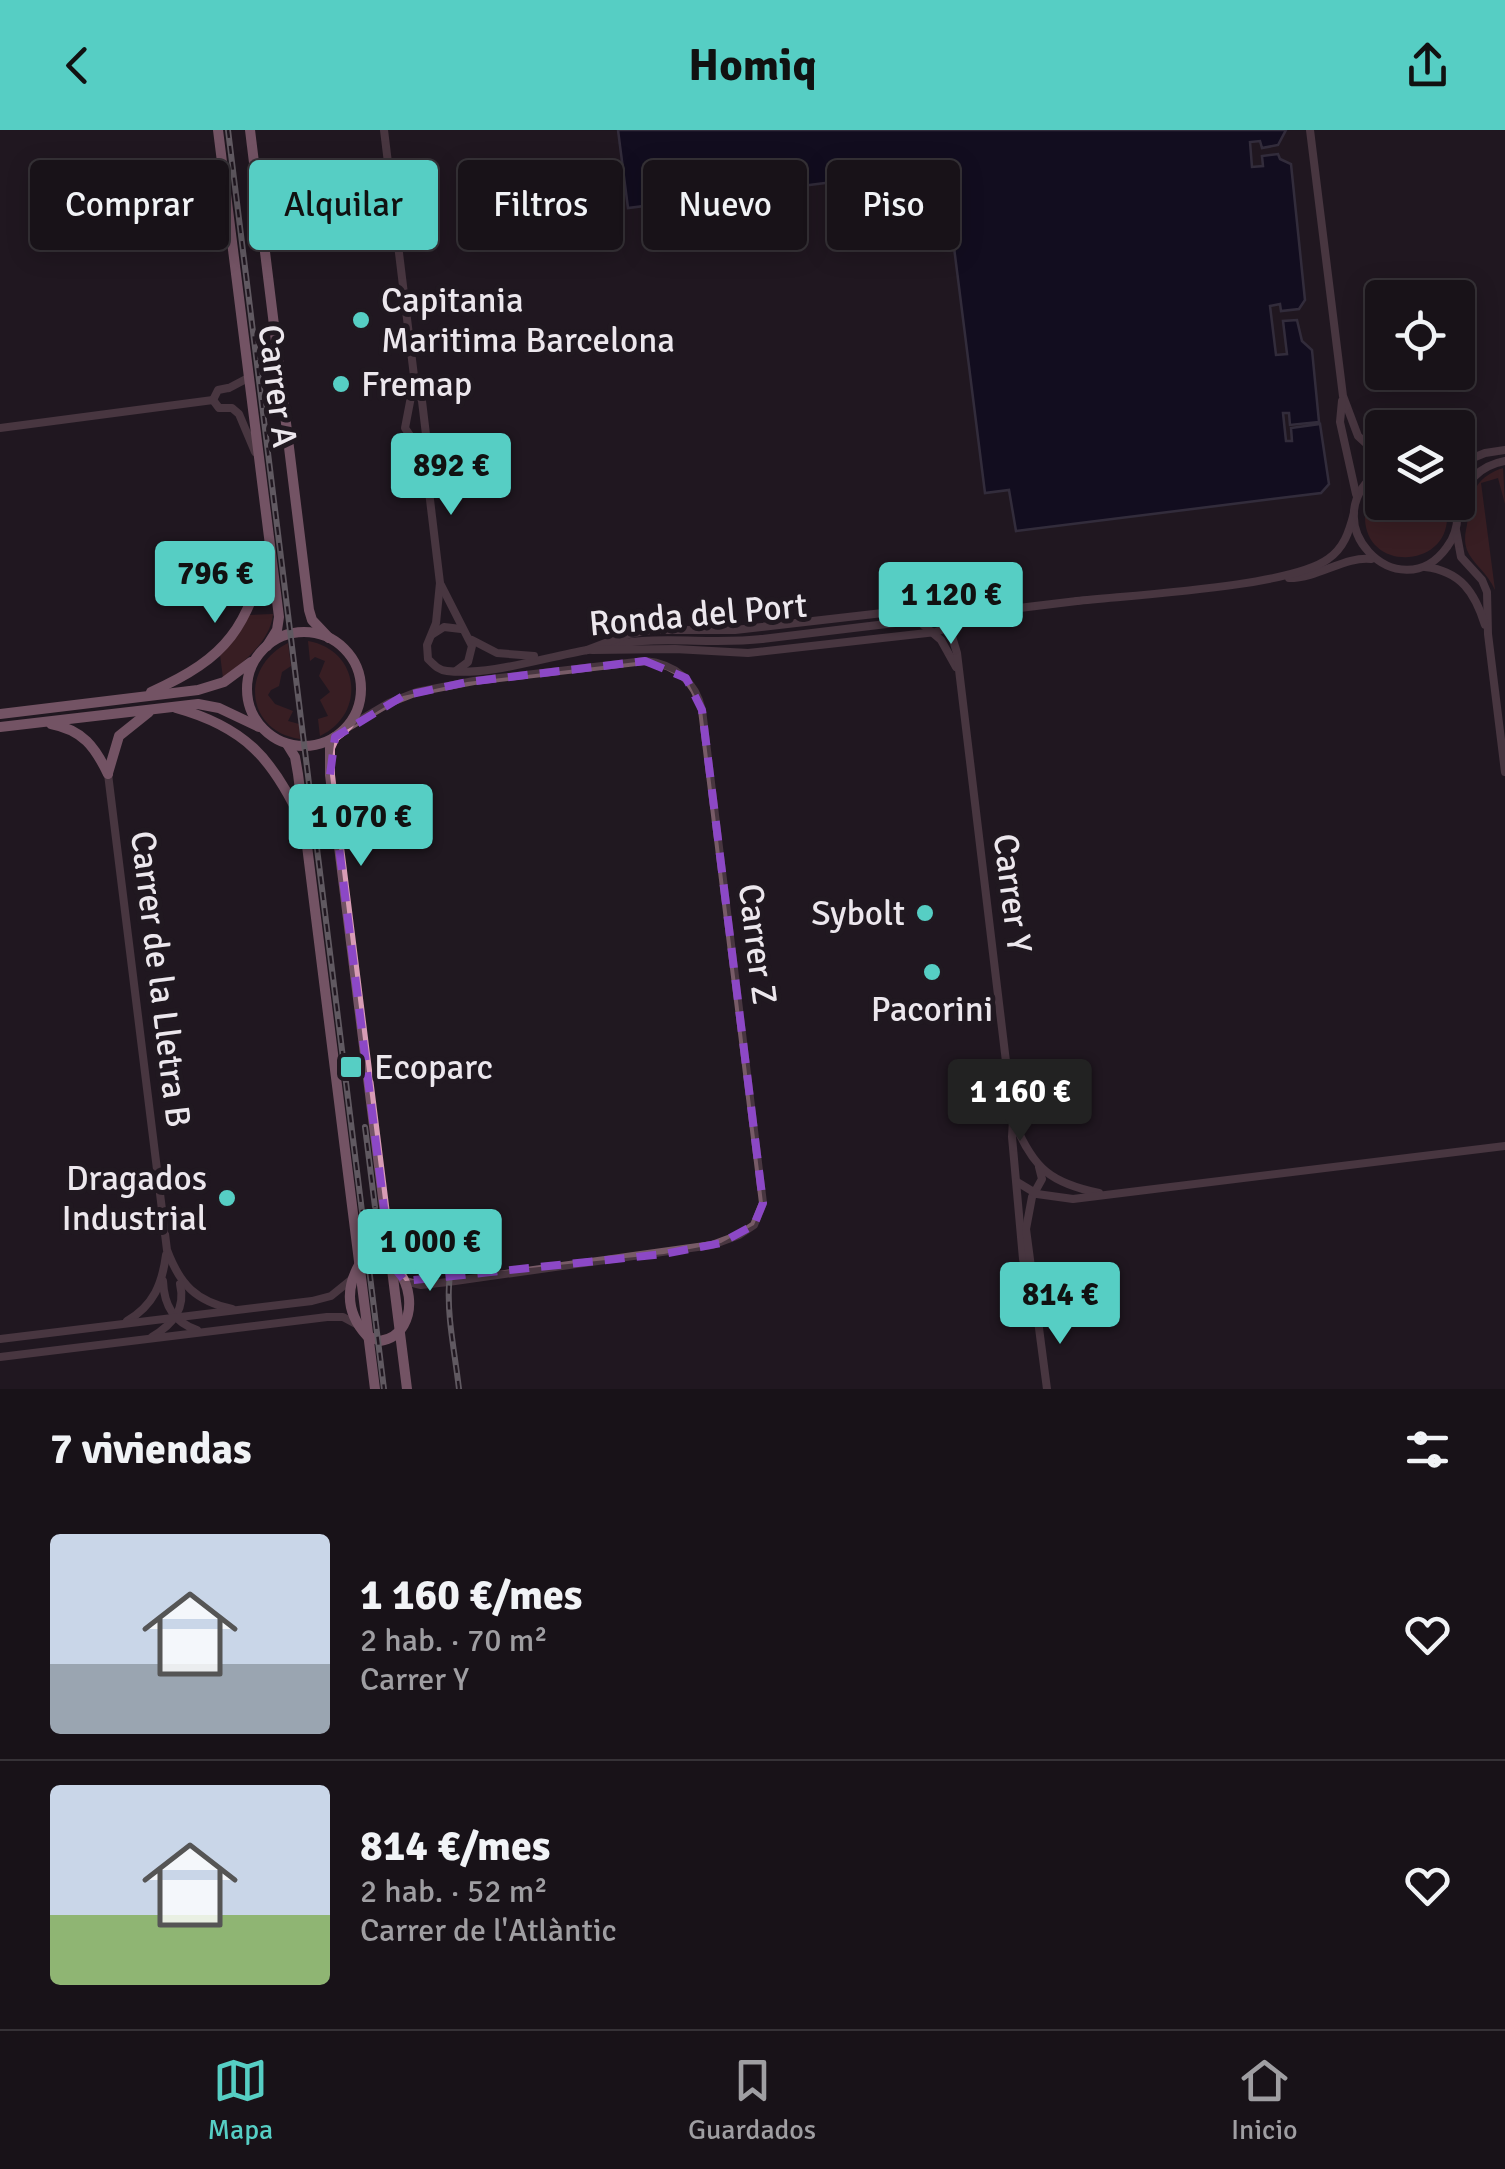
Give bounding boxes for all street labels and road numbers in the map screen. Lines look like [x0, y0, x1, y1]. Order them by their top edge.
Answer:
street label: Carrer A [249, 322, 306, 450]
street label: Ronda del Port [587, 584, 809, 645]
street label: Carrer de la Lletra B [121, 828, 200, 1130]
street label: Carrer Y [984, 831, 1041, 955]
street label: Carrer Z [729, 881, 786, 1007]

